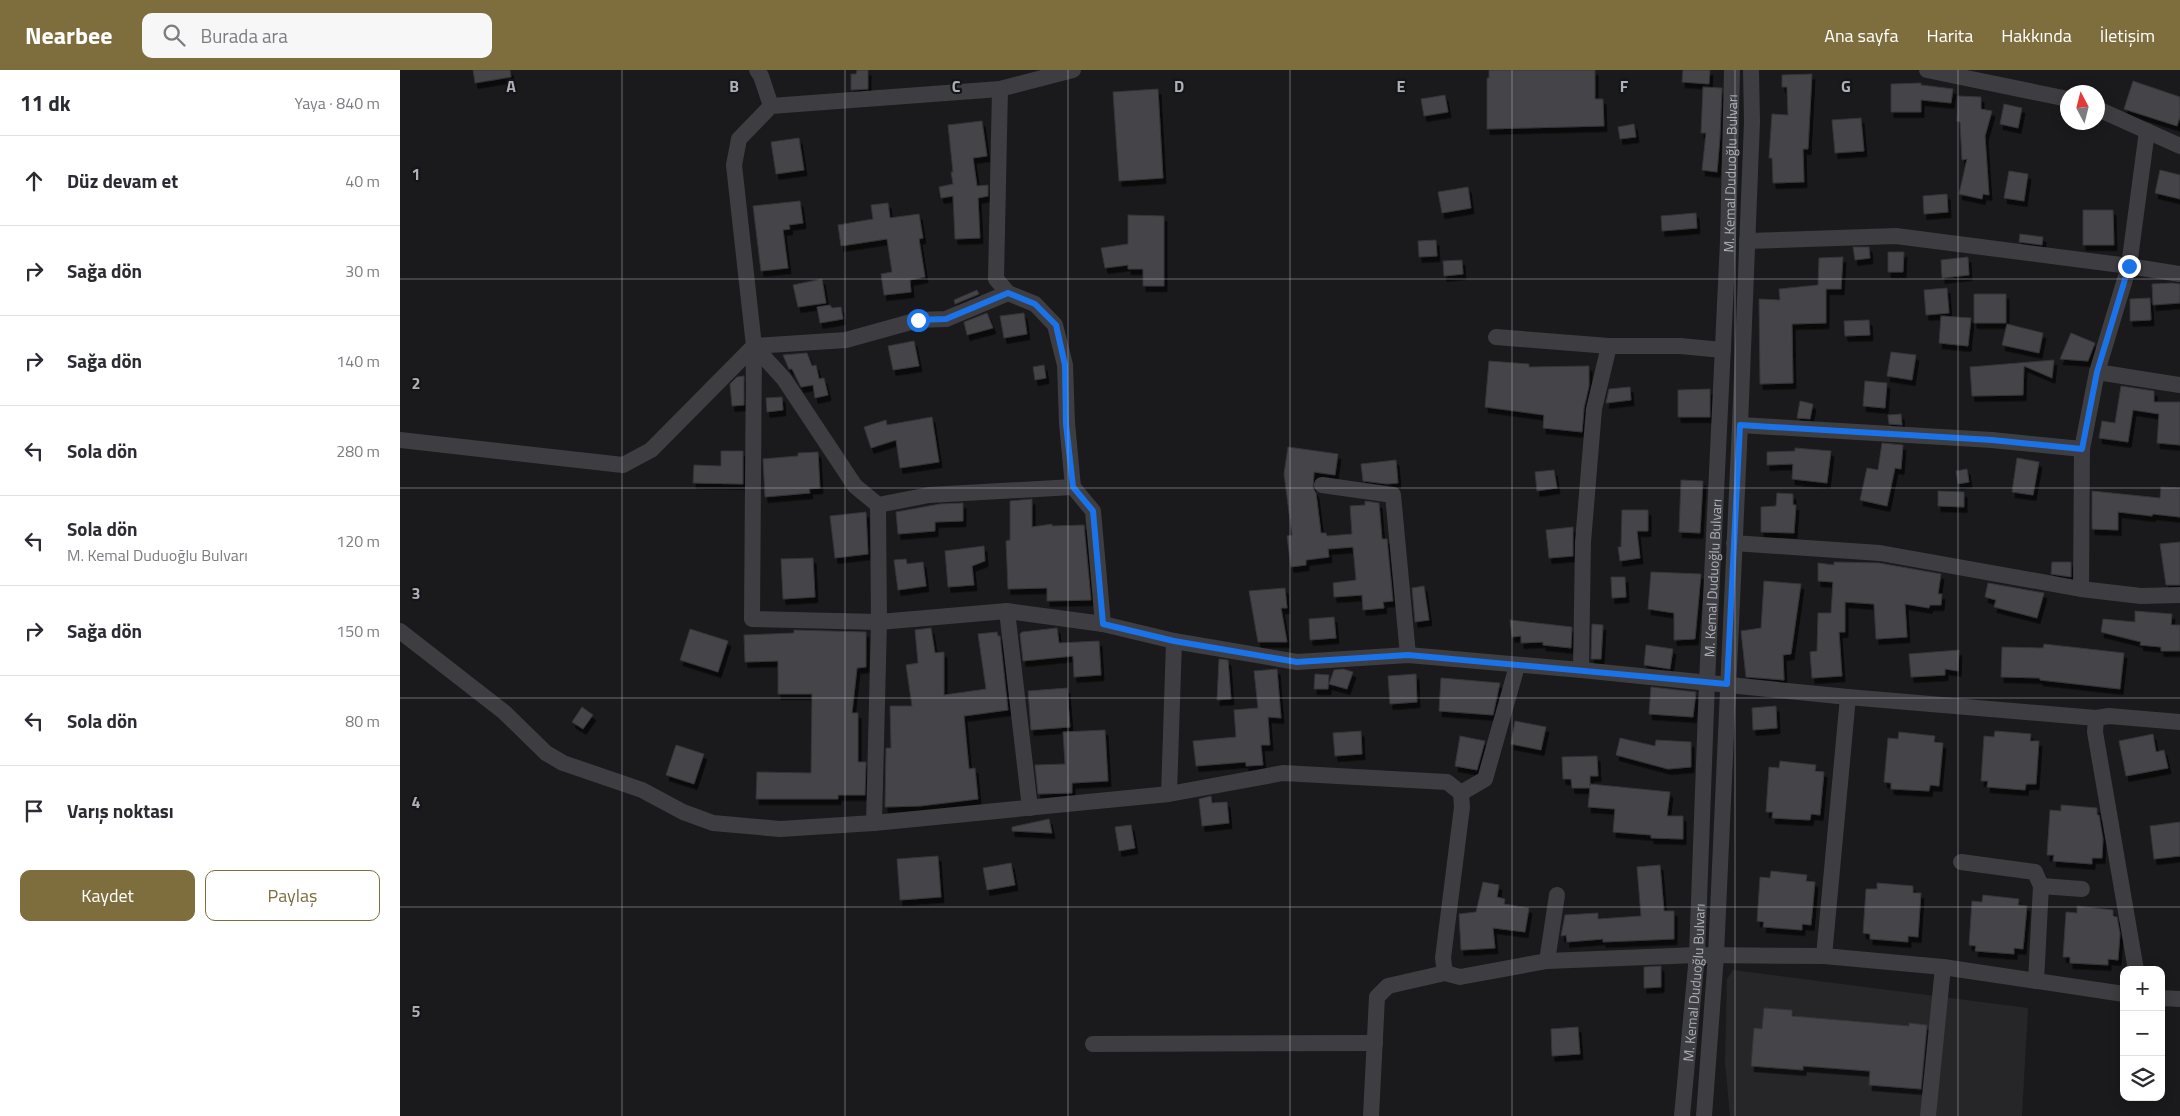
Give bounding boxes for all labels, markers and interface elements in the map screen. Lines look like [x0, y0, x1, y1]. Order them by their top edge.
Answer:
search box [142, 13, 492, 58]
text: Nearbee [25, 17, 112, 53]
icon: search [160, 21, 188, 49]
text: Burada ara [200, 21, 288, 50]
text: Ana sayfa [1824, 22, 1899, 49]
text: Harita [1927, 22, 1973, 49]
text: Hakkında [2001, 22, 2072, 49]
text: İletişim [2100, 22, 2155, 49]
text: A [506, 74, 516, 98]
text: B [729, 74, 739, 98]
text: C [952, 74, 961, 98]
text: D [1174, 74, 1184, 98]
text: E [1397, 74, 1406, 98]
text: F [1620, 74, 1629, 98]
text: G [1841, 74, 1851, 98]
north arrow [2060, 85, 2105, 130]
text: 11 dk [20, 87, 70, 119]
text: Yaya · 840 m [295, 91, 380, 115]
street label: M. Kemal Duduoğlu Bulvarı [1717, 94, 1742, 253]
text: 1 [412, 162, 420, 186]
text: Düz devam et [67, 166, 178, 195]
icon: ahead [20, 167, 48, 195]
text: 40 m [345, 169, 380, 193]
route end [2118, 255, 2141, 278]
text: Sağa dön [67, 256, 142, 285]
icon: right [20, 257, 48, 285]
text: 30 m [345, 259, 380, 283]
route start [907, 309, 930, 332]
text: Sağa dön [67, 346, 142, 375]
icon: right [20, 347, 48, 375]
text: 140 m [336, 349, 380, 373]
text: 2 [412, 371, 420, 395]
text: Sola dön [67, 436, 138, 465]
icon: left [20, 437, 48, 465]
text: 280 m [336, 439, 380, 463]
street label: M. Kemal Duduoğlu Bulvarı [1698, 498, 1726, 658]
text: Sola dön [67, 514, 138, 543]
icon: left [20, 527, 48, 555]
text: 120 m [336, 529, 380, 553]
text: M. Kemal Duduoğlu Bulvarı [67, 543, 248, 567]
text: 3 [412, 581, 420, 605]
text: Sağa dön [67, 616, 142, 645]
icon: right [20, 617, 48, 645]
text: 150 m [336, 619, 380, 643]
text: Sola dön [67, 706, 138, 735]
icon: left [20, 707, 48, 735]
text: 80 m [345, 709, 380, 733]
text: 4 [412, 790, 421, 814]
text: Varış noktası [67, 796, 174, 825]
icon: arrive [20, 797, 48, 825]
button: Kaydet [20, 870, 195, 921]
button: Paylaş [205, 870, 380, 921]
street label: M. Kemal Duduoğlu Bulvarı [1677, 903, 1709, 1062]
map controls [2120, 966, 2165, 1101]
button: + [2120, 966, 2165, 1011]
text: 5 [412, 999, 421, 1023]
button: − [2120, 1011, 2165, 1056]
button: layers [2120, 1056, 2165, 1101]

